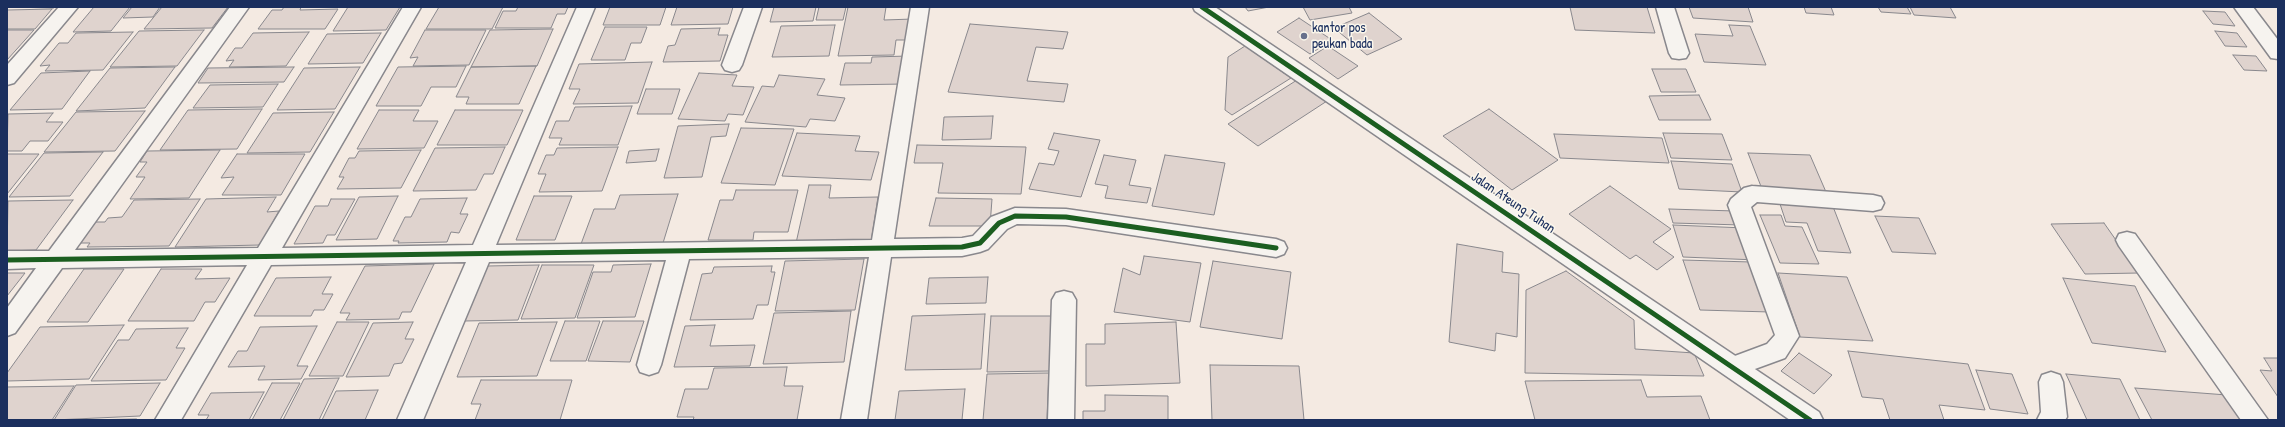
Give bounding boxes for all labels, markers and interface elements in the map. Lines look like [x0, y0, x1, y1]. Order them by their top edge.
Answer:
place label: kantor pos peukan bada [1312, 20, 1372, 52]
marker: kantor pos peukan bada [1299, 31, 1309, 41]
street label: Jalan Ateung Tuhan [1468, 169, 1558, 237]

